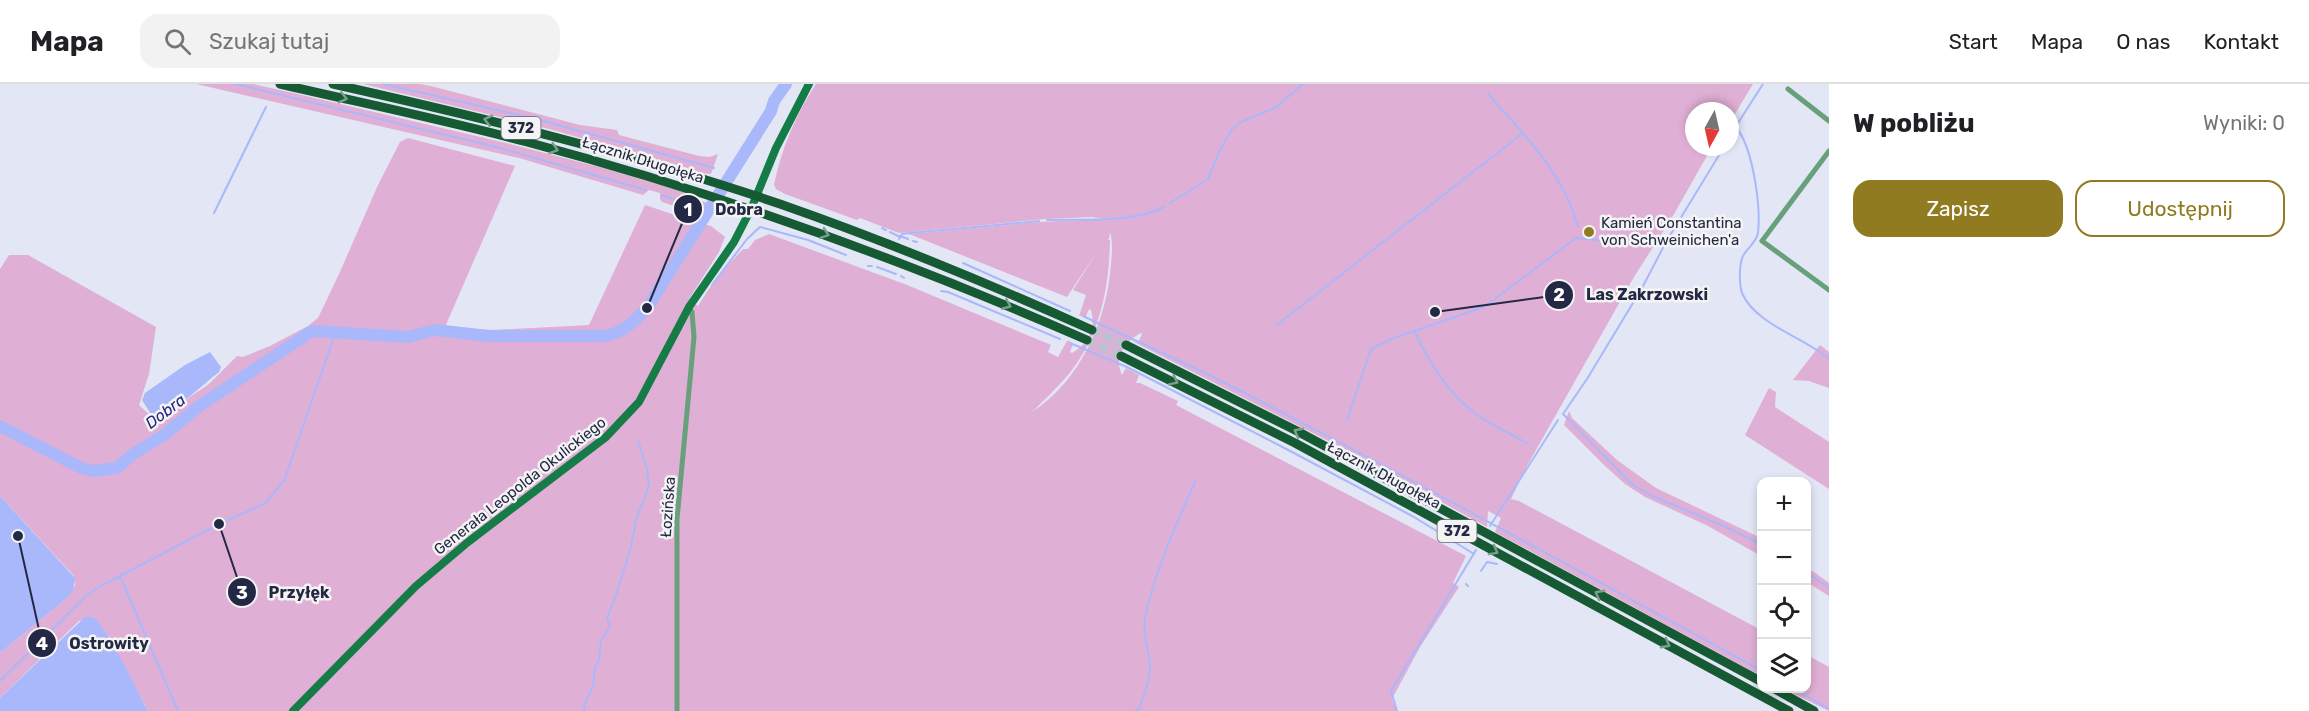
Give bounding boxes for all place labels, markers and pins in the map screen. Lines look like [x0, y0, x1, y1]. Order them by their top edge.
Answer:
callout: Dobra [673, 192, 775, 226]
place label: Kamień Constantina von Schweinichen'a [1601, 214, 1742, 249]
marker: Kamień Constantina von Schweinichen'a [1582, 225, 1596, 239]
callout: Las Zakrzowski [1544, 278, 1720, 312]
callout: Przyłęk [227, 575, 341, 609]
callout: Ostrowity [27, 626, 161, 660]

